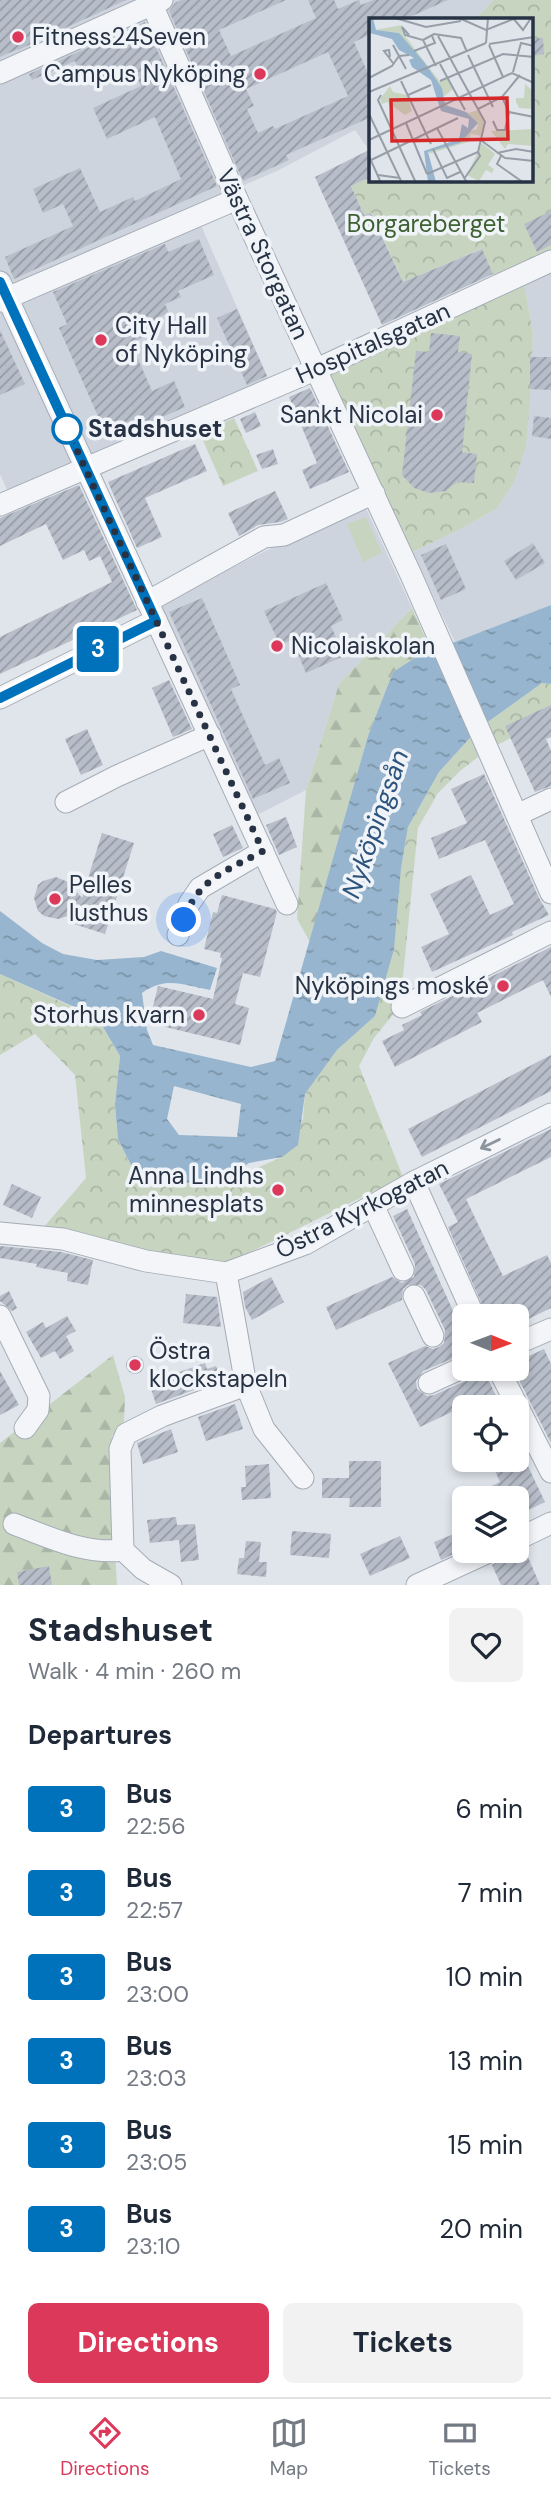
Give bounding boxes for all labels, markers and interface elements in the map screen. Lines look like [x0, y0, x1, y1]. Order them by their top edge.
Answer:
inset map [369, 18, 534, 182]
place label: Fitness24Seven [32, 21, 206, 52]
marker: Fitness24Seven [10, 29, 26, 45]
place label: Campus Nyköping [44, 58, 246, 89]
marker: Campus Nyköping [252, 66, 268, 82]
street label: Västra Storgatan [210, 163, 317, 344]
park label: Borgareberget [347, 208, 505, 239]
street label: Hospitalsgatan [291, 295, 455, 390]
place label: City Hall of Nyköping [115, 310, 247, 369]
marker: City Hall of Nyköping [93, 332, 109, 348]
place label: Sankt Nicolai [280, 399, 423, 430]
marker: Sankt Nicolai [429, 407, 445, 423]
place label: Stadshuset [88, 413, 223, 444]
marker: Stadshuset [52, 414, 82, 444]
line badge: 3 [75, 626, 121, 672]
place label: Nicolaiskolan [291, 630, 435, 661]
text: 3 [91, 633, 105, 664]
marker: Nicolaiskolan [269, 638, 285, 654]
water label: Nyköpingsån [334, 745, 416, 903]
place label: Pelles lusthus [69, 869, 149, 928]
marker: Pelles lusthus [47, 891, 63, 907]
your location [166, 902, 201, 937]
place label: Nyköpings moské [295, 970, 489, 1001]
marker: Nyköpings moské [495, 978, 511, 994]
place label: Storhus kvarn [33, 999, 185, 1030]
marker: Storhus kvarn [191, 1007, 207, 1023]
one-way arrow [480, 1138, 501, 1152]
street label: Östra Kyrkogatan [270, 1152, 454, 1266]
place label: Anna Lindhs minnesplats [128, 1160, 264, 1219]
marker: Anna Lindhs minnesplats [270, 1182, 286, 1198]
north arrow [452, 1304, 528, 1381]
map controls [452, 1304, 529, 1563]
place label: Östra klockstapeln [149, 1335, 288, 1394]
marker: Östra klockstapeln [127, 1357, 143, 1373]
button: locate [452, 1395, 529, 1472]
button: layers [452, 1486, 529, 1563]
text: Stadshuset [28, 1608, 213, 1651]
button: heart [449, 1608, 523, 1682]
text: Walk · 4 min · 260 m [28, 1656, 241, 1686]
text: Departures [28, 1718, 172, 1752]
text: Bus [126, 1777, 172, 1811]
text: 6 min [455, 1792, 523, 1826]
text: 3 [59, 1793, 74, 1824]
text: 22:56 [126, 1811, 186, 1841]
text: Bus [126, 1861, 172, 1895]
text: 7 min [458, 1876, 523, 1910]
text: 3 [59, 1877, 74, 1908]
text: 22:57 [126, 1895, 183, 1925]
text: Bus [126, 1945, 172, 1979]
text: 10 min [446, 1960, 523, 1994]
text: 3 [59, 1961, 74, 1992]
text: 23:00 [126, 1979, 189, 2009]
text: Bus [126, 2029, 172, 2063]
text: 13 min [448, 2044, 523, 2078]
text: 3 [59, 2045, 74, 2076]
text: 23:03 [126, 2063, 187, 2093]
text: Bus [126, 2113, 172, 2147]
text: 15 min [448, 2128, 523, 2162]
text: 3 [59, 2129, 74, 2160]
text: 23:05 [126, 2147, 187, 2177]
text: Bus [126, 2197, 172, 2231]
text: 20 min [439, 2212, 523, 2246]
text: 3 [59, 2213, 74, 2244]
text: 23:10 [126, 2231, 180, 2261]
button: Directions [28, 2303, 269, 2383]
button: Tickets [283, 2303, 523, 2383]
tab: Directions [60, 2414, 150, 2481]
tab: Map [270, 2414, 308, 2481]
tab: Tickets [428, 2414, 491, 2481]

